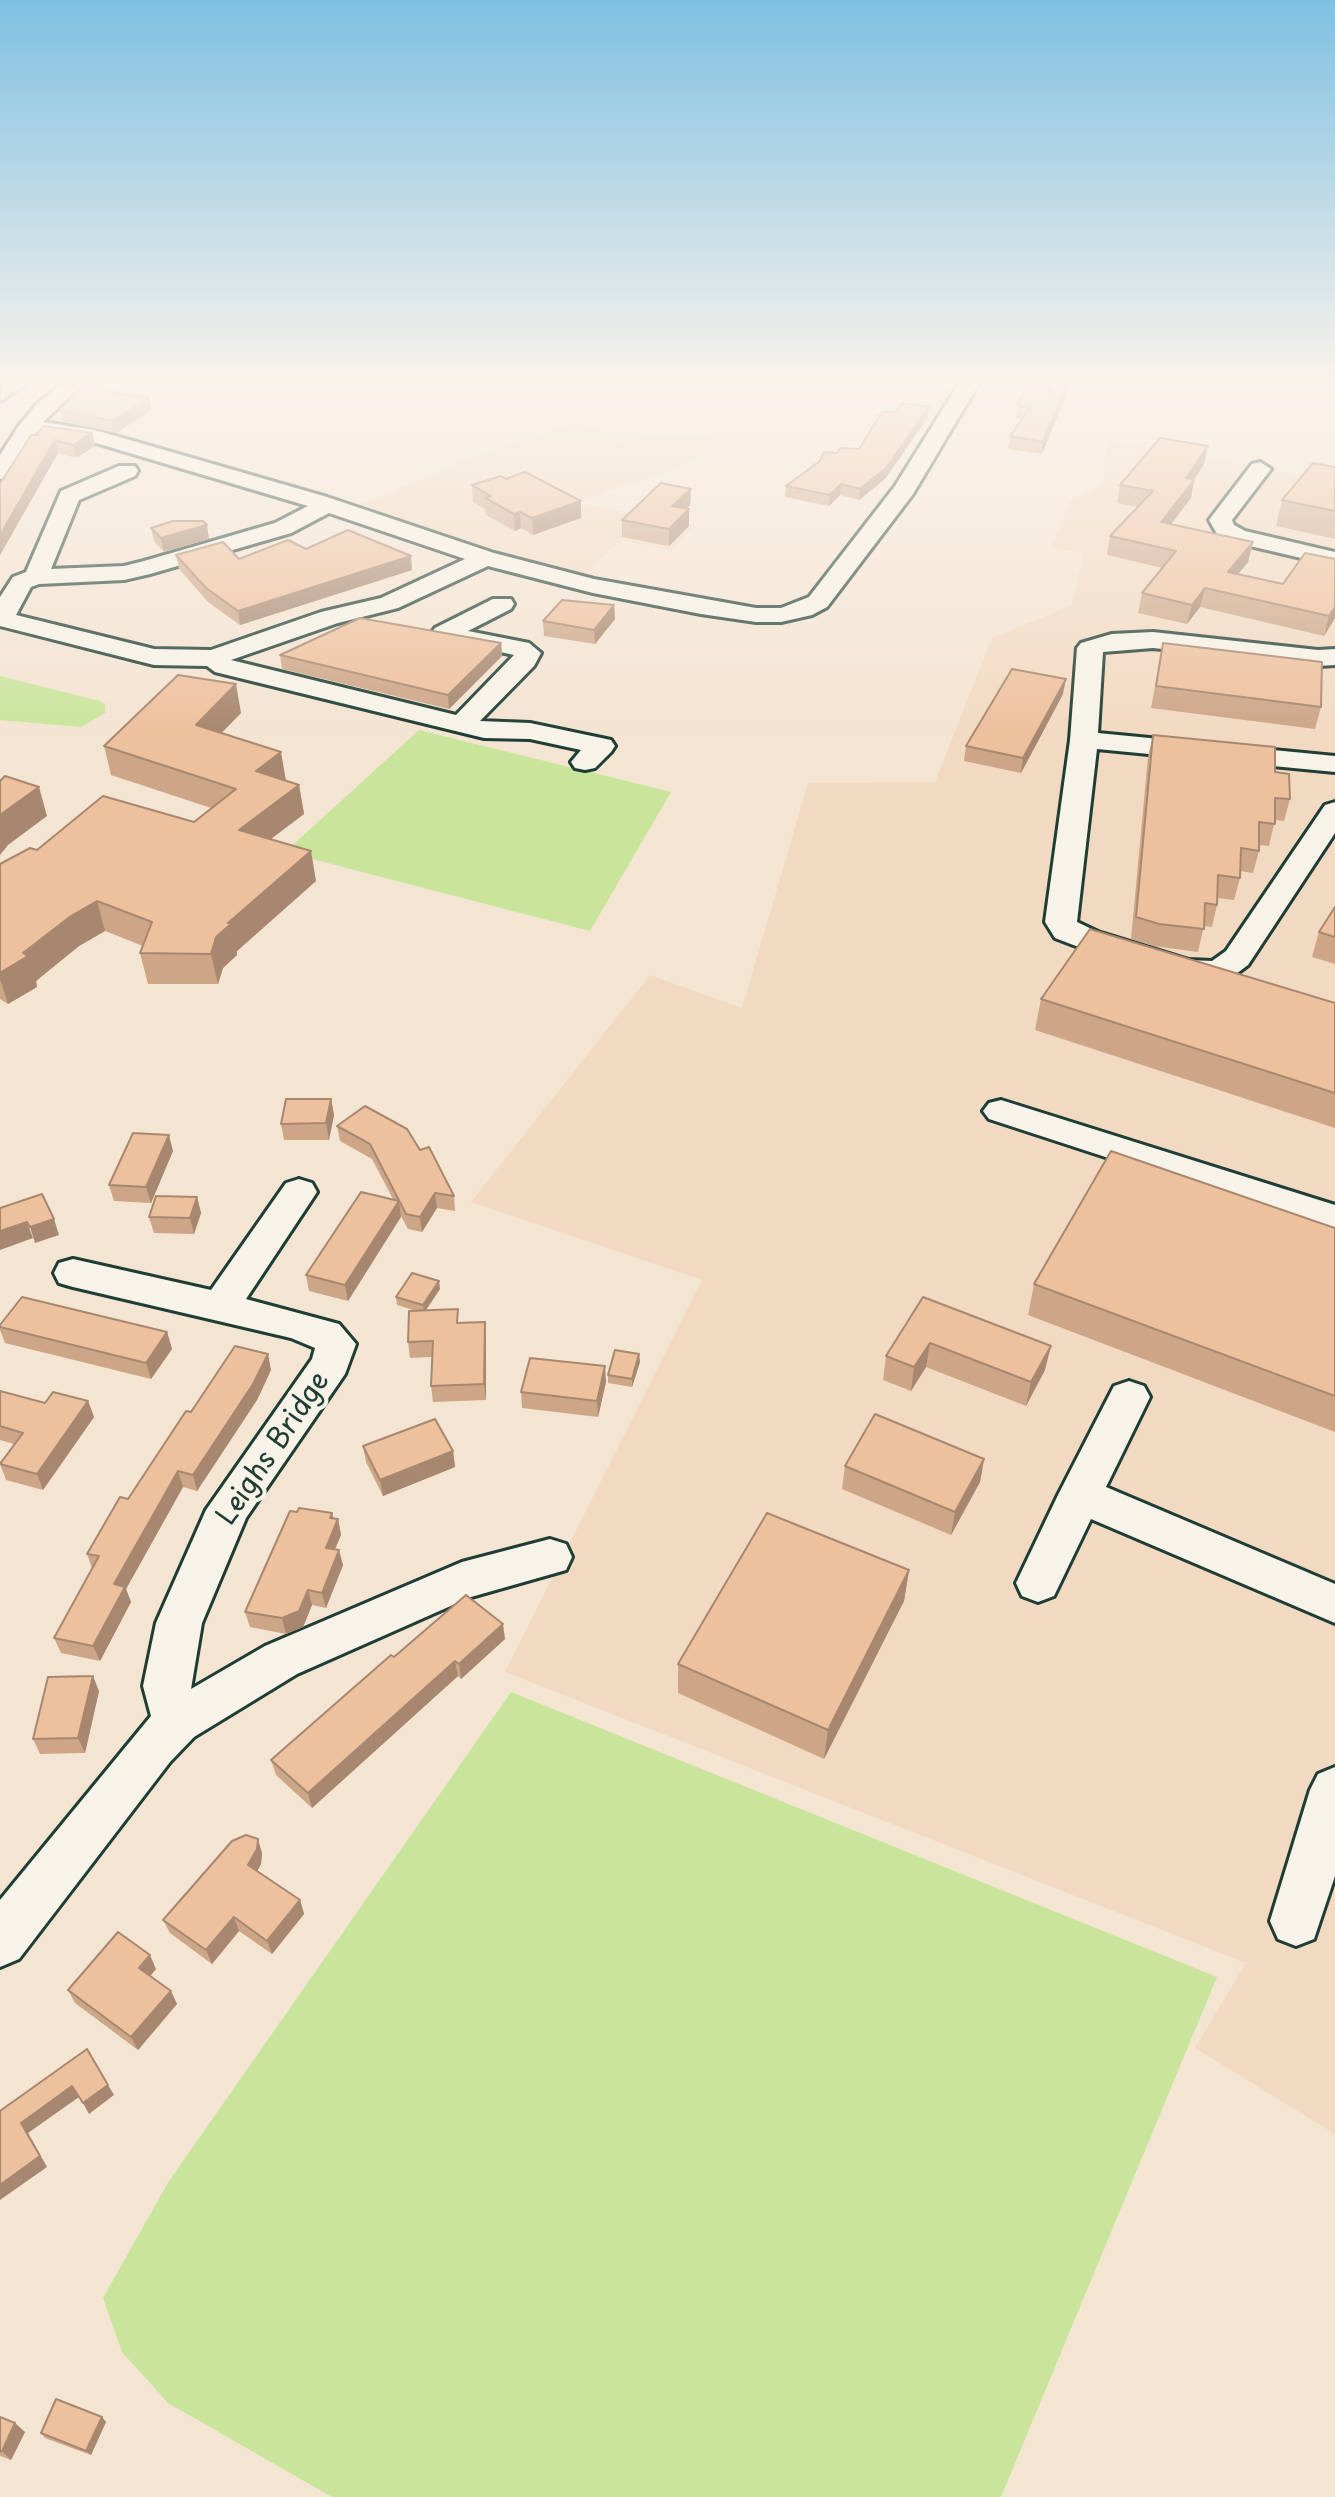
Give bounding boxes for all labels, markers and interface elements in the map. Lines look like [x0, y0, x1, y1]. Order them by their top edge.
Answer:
street label: Leighs Bridge [210, 1366, 338, 1532]

